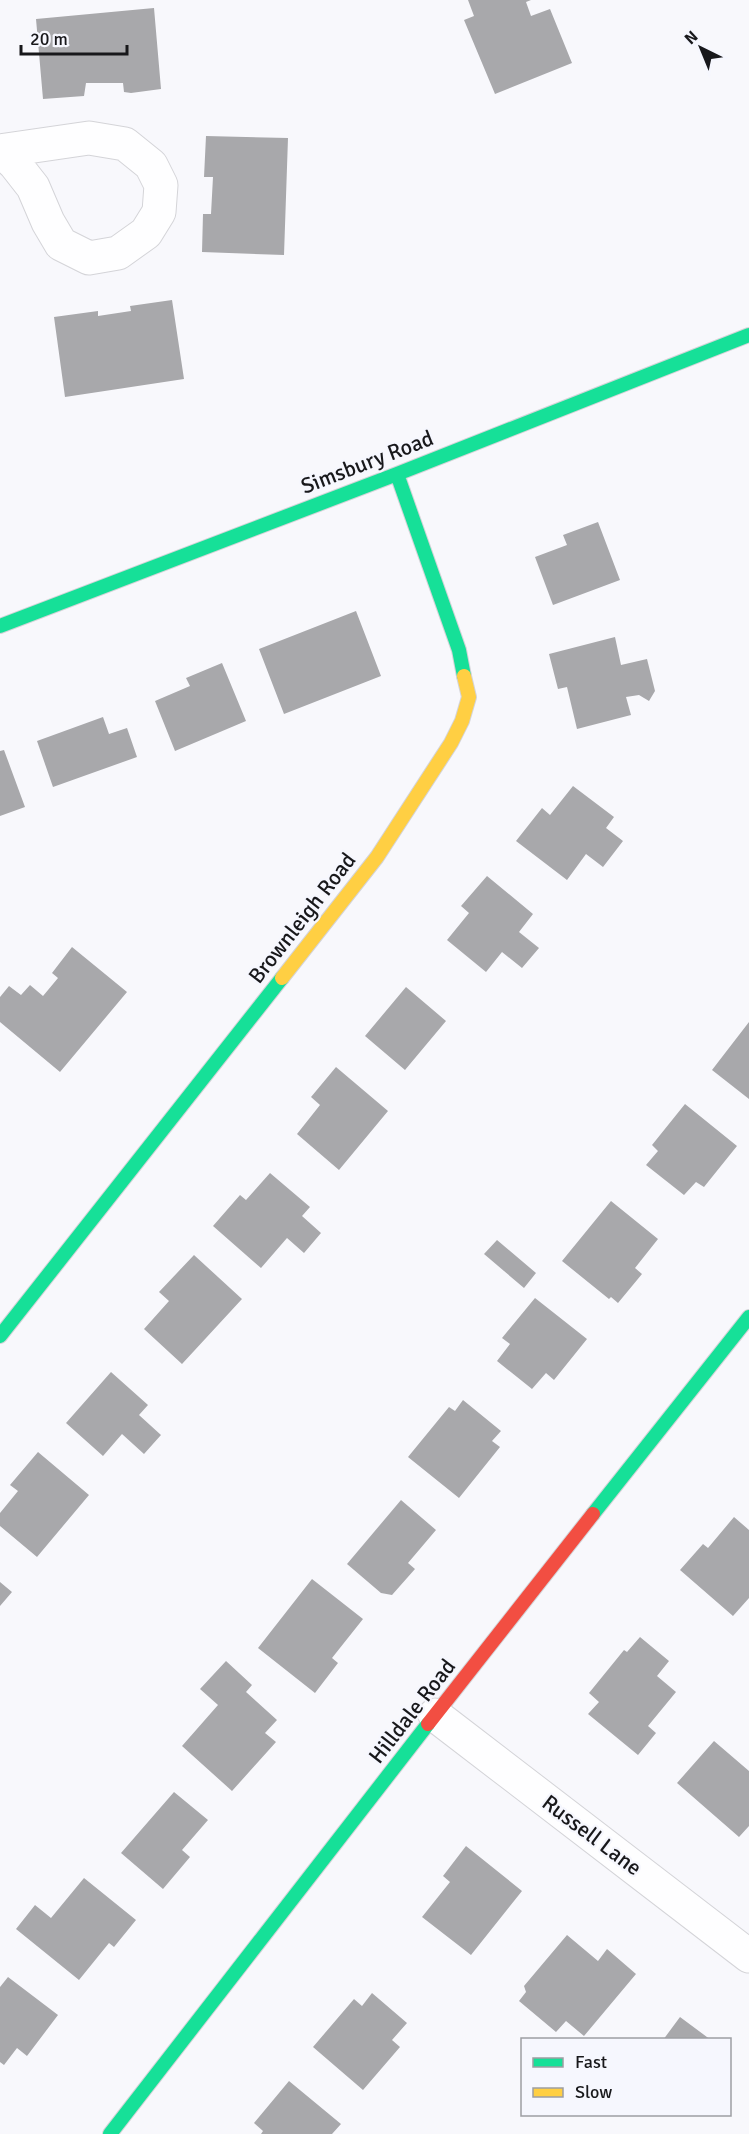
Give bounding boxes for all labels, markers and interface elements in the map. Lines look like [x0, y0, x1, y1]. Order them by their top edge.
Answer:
scale bar [21, 18, 128, 56]
north arrow [671, 18, 731, 78]
text: N [681, 27, 702, 49]
text: 20 m [30, 28, 68, 50]
street label: Simsbury Road [297, 424, 437, 500]
street label: Brownleigh Road [243, 847, 361, 989]
street label: Hilldale Road [363, 1653, 461, 1769]
street label: Russell Lane [537, 1789, 647, 1881]
legend [521, 2038, 731, 2116]
text: Fast [575, 2051, 607, 2073]
text: Slow [575, 2081, 612, 2103]

